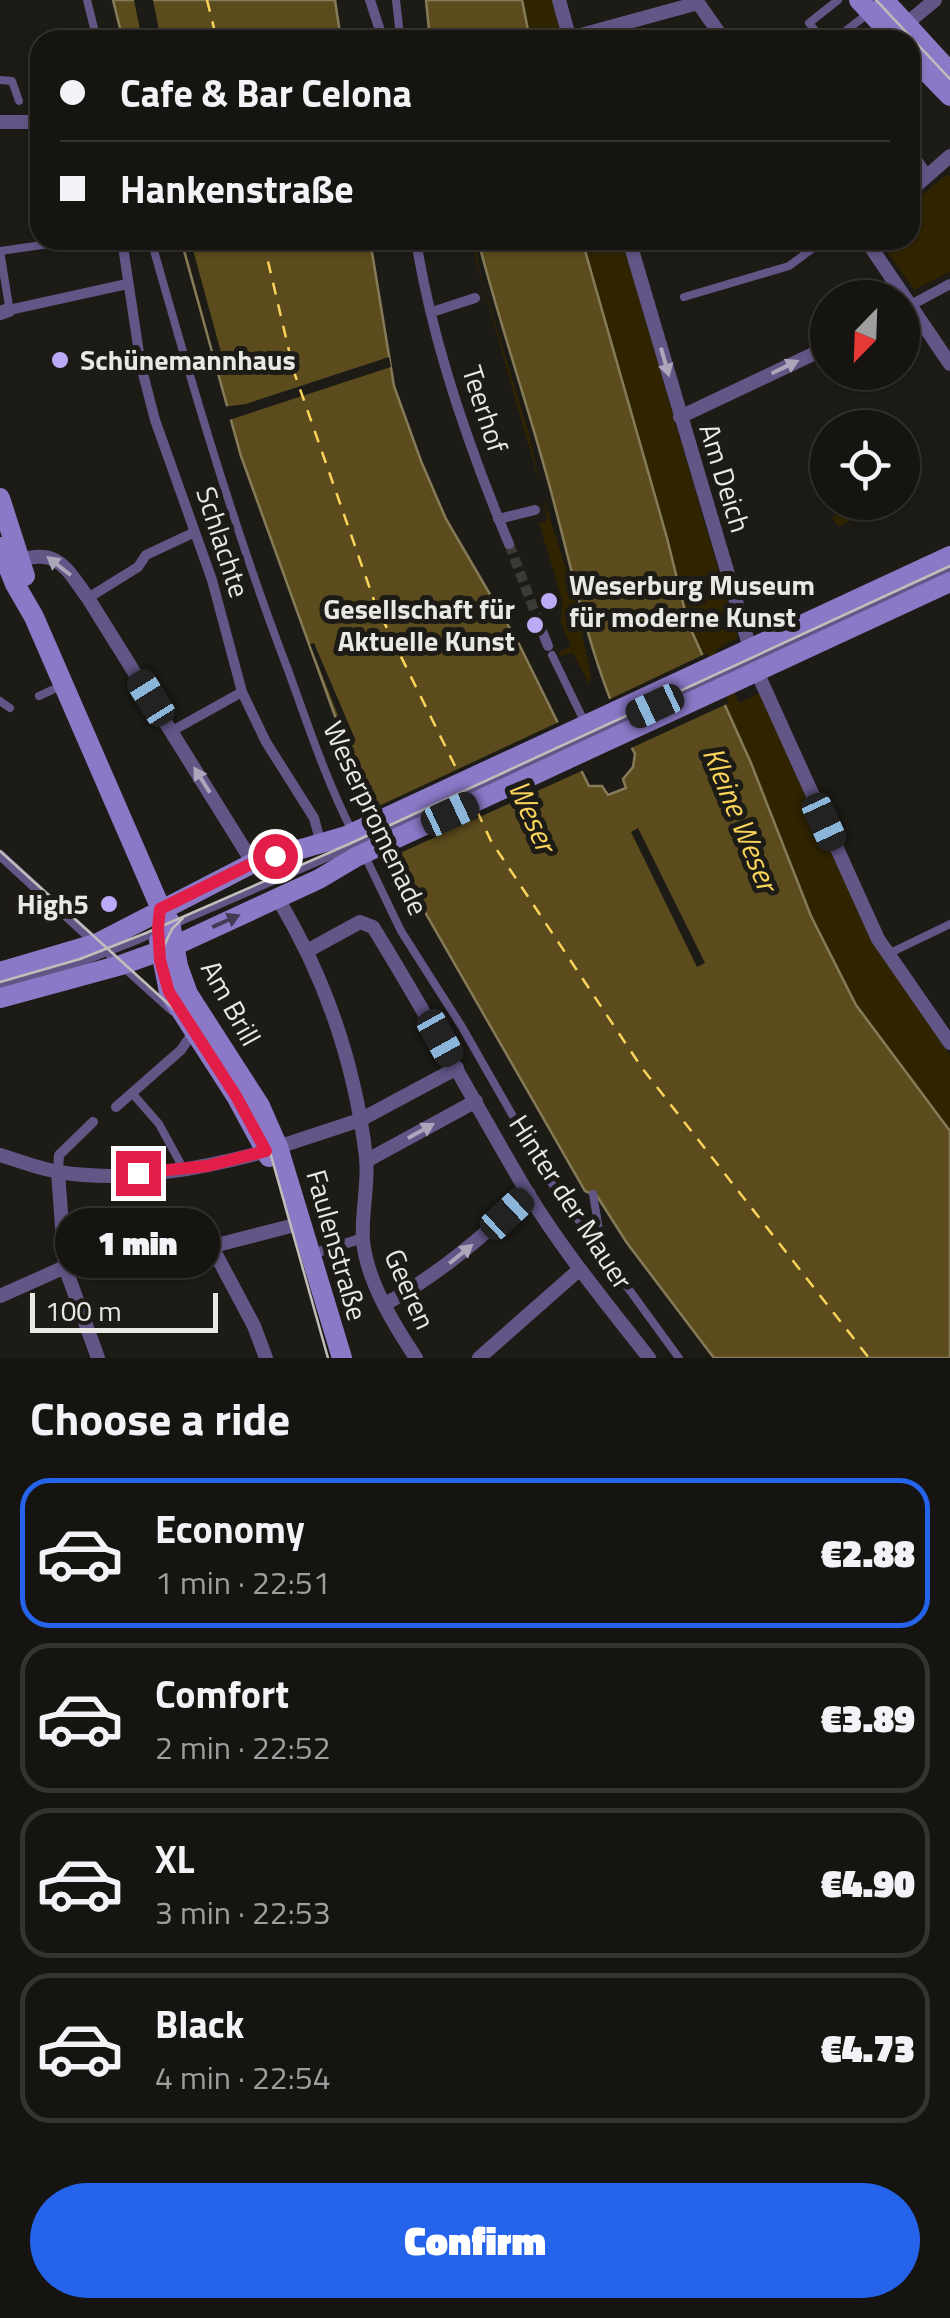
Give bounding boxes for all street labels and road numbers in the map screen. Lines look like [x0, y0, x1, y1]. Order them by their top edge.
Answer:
street label: Teerhof [451, 360, 520, 459]
street label: Am Deich [689, 418, 762, 538]
street label: Schlachte [185, 481, 262, 603]
street label: Weserpromenade [313, 714, 440, 922]
street label: Am Brill [190, 952, 273, 1054]
street label: Hinter der Mauer [499, 1106, 644, 1298]
street label: Faulenstraße [295, 1164, 380, 1325]
street label: Geeren [374, 1242, 447, 1336]

